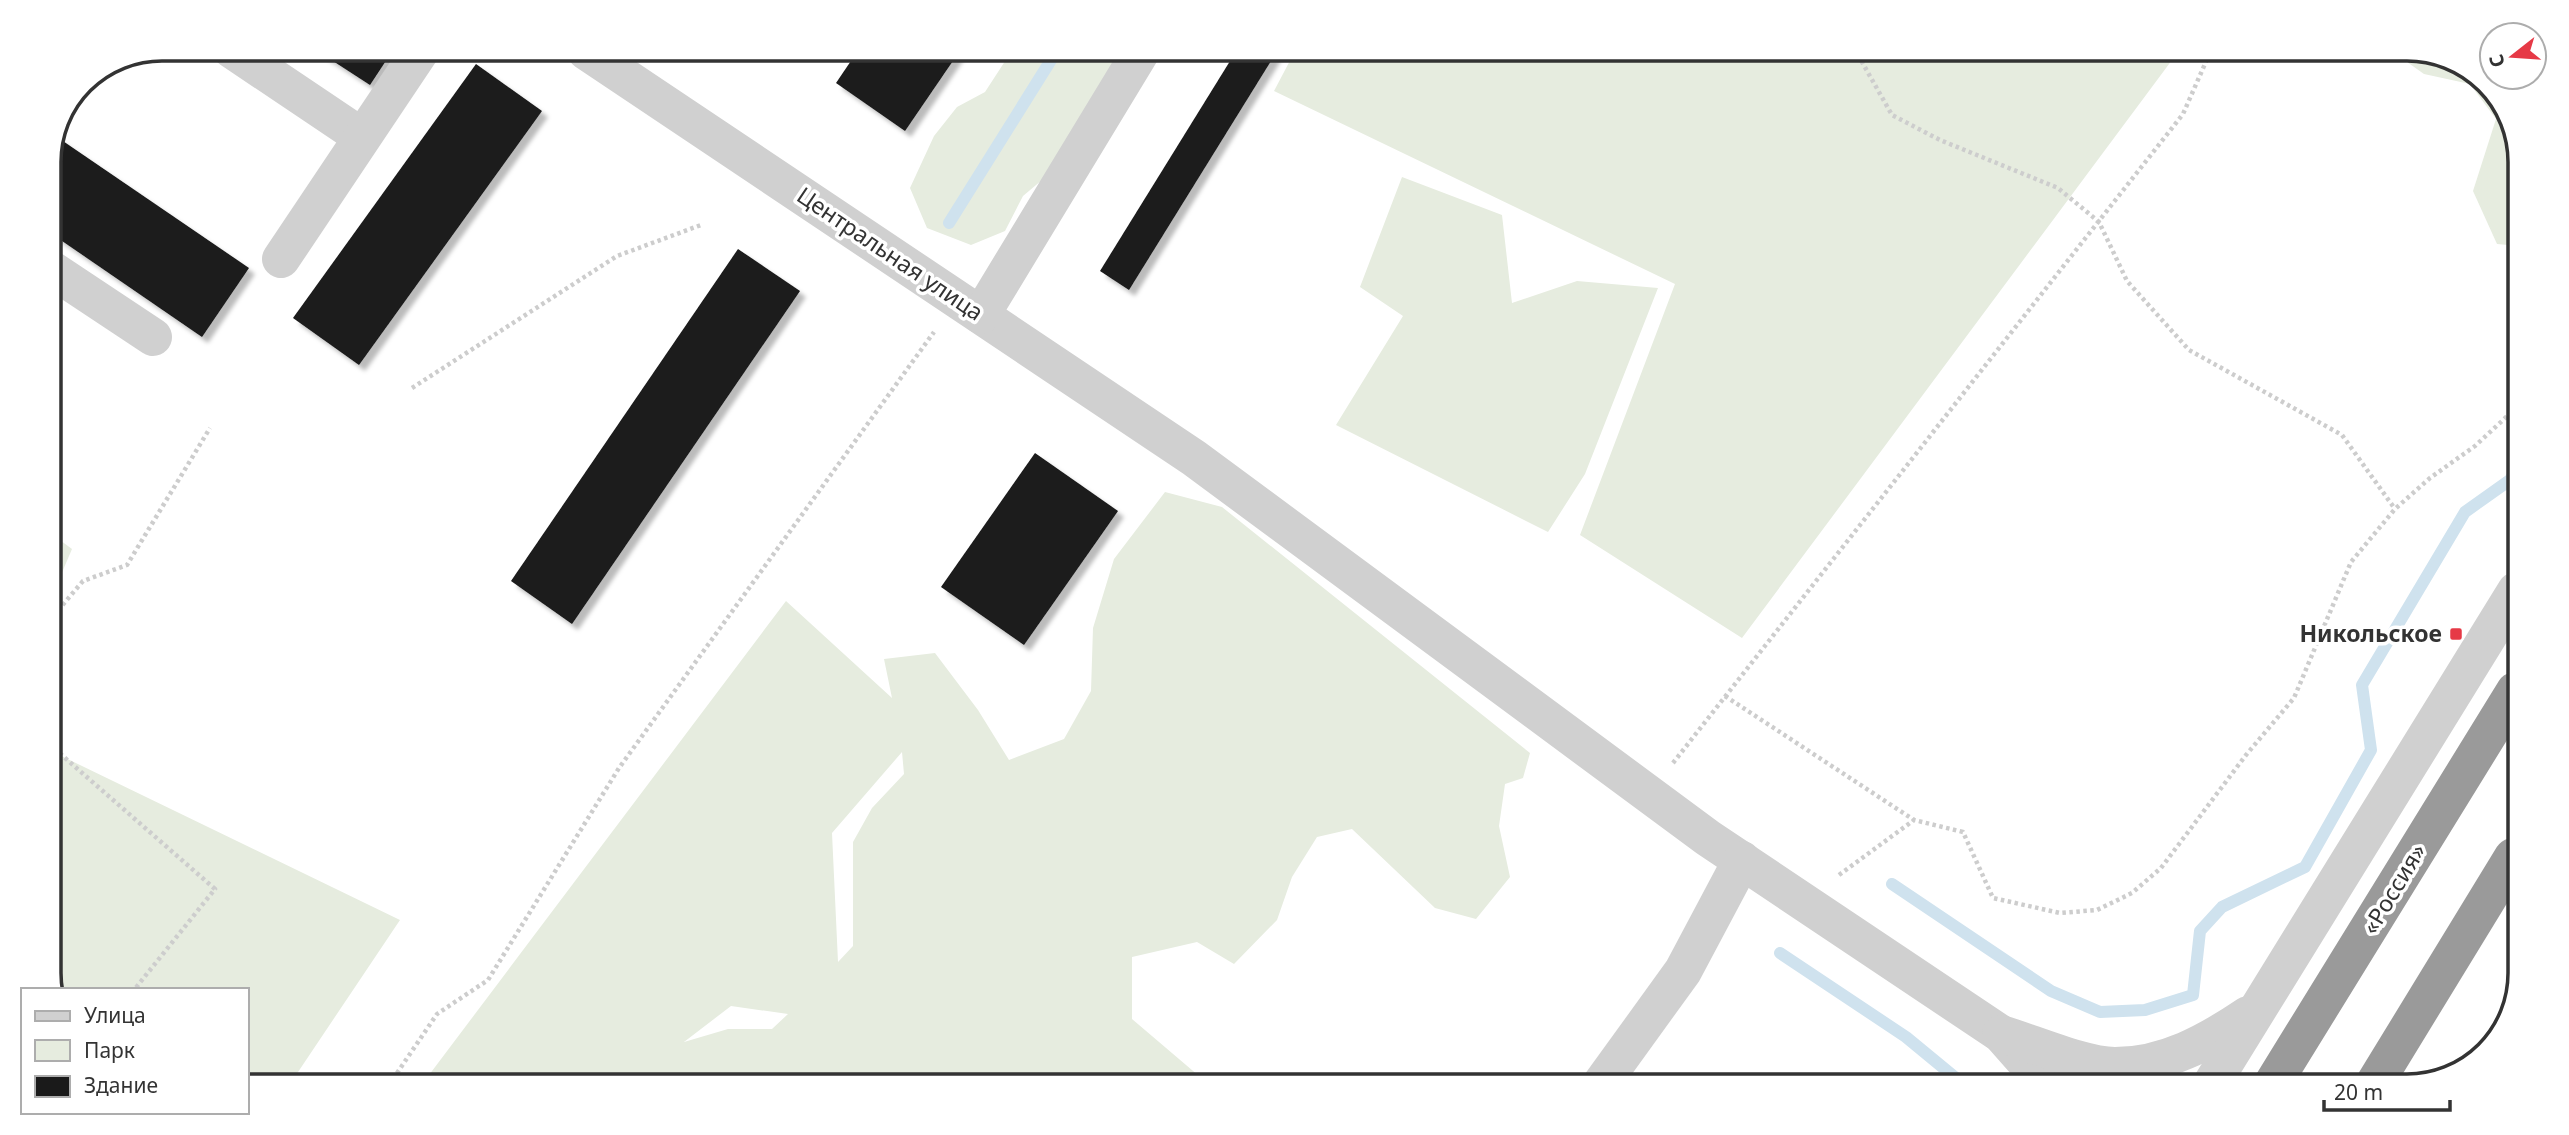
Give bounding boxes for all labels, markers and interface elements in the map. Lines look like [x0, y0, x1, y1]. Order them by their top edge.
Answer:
north arrow [2478, 21, 2548, 91]
text: С [2483, 51, 2511, 71]
street label: Центральная улица [791, 179, 990, 328]
place label: Никольское [2299, 617, 2442, 649]
marker: Никольское [2448, 626, 2464, 642]
street label: «Россия» [2353, 837, 2433, 940]
legend [21, 988, 248, 1114]
text: Улица [84, 1001, 146, 1029]
text: Парк [84, 1036, 135, 1064]
scale bar [2324, 1068, 2450, 1112]
text: Здание [84, 1071, 158, 1099]
text: 20 m [2334, 1078, 2383, 1106]

